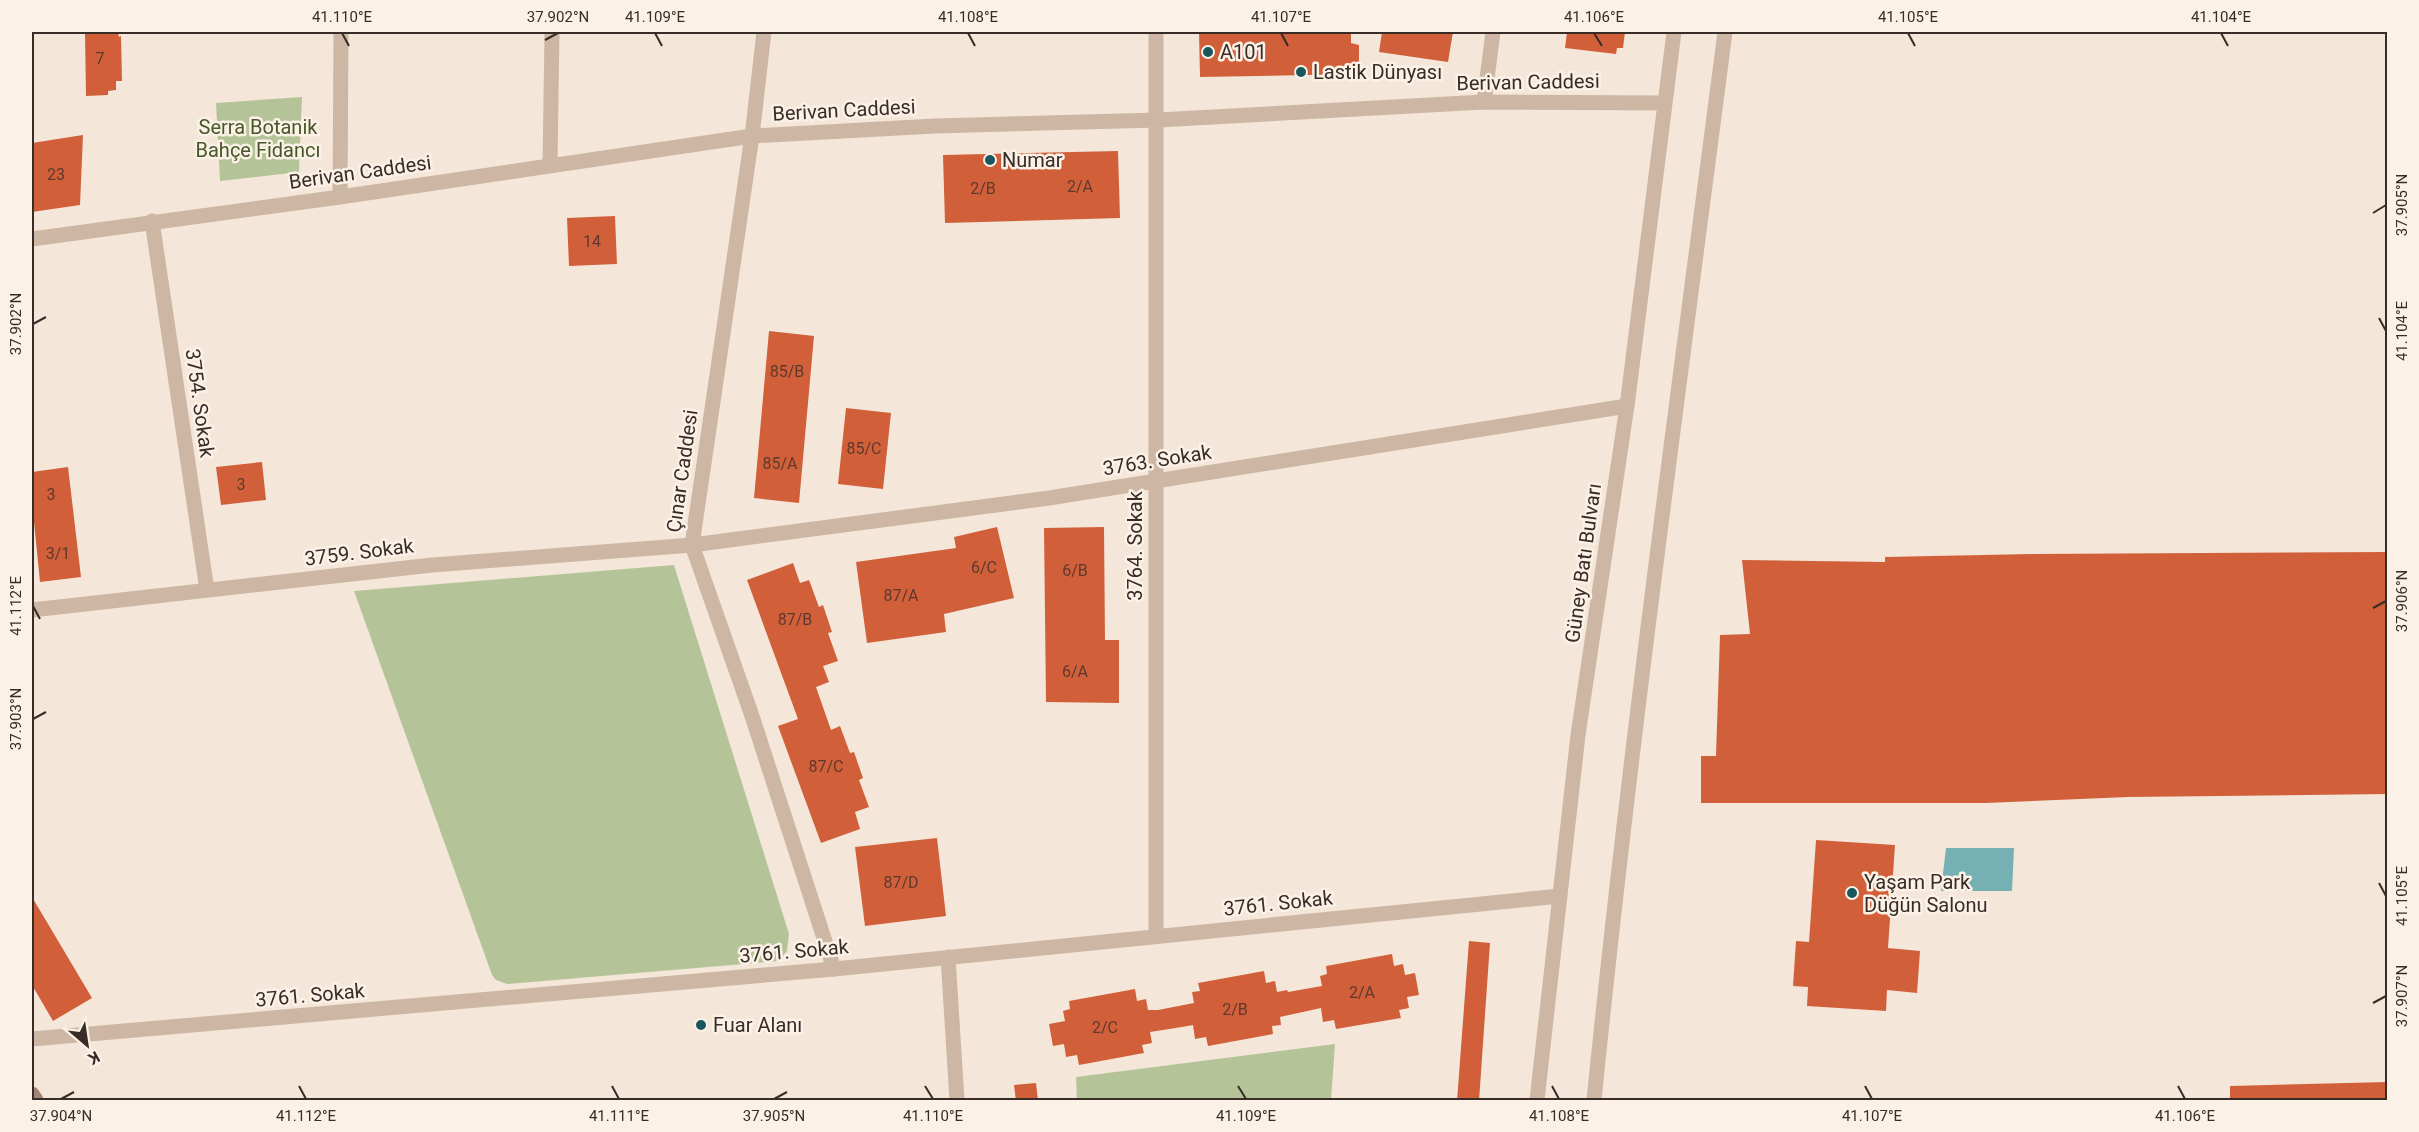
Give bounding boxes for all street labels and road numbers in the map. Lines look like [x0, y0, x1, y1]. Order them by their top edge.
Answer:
street label: Berivan Caddesi [1456, 69, 1600, 95]
street label: Berivan Caddesi [772, 94, 916, 126]
street label: Berivan Caddesi [287, 150, 433, 194]
street label: 3754. Sokak [180, 347, 220, 460]
street label: Çınar Caddesi [661, 408, 703, 534]
street label: 3763. Sokak [1101, 439, 1214, 480]
street label: Güney Batı Bulvarı [1560, 482, 1606, 644]
street label: 3764. Sokak [1123, 490, 1147, 601]
street label: 3759. Sokak [303, 533, 416, 571]
street label: 3761. Sokak [1222, 885, 1335, 921]
street label: 3761. Sokak [738, 934, 851, 968]
street label: 3761. Sokak [254, 978, 367, 1012]

